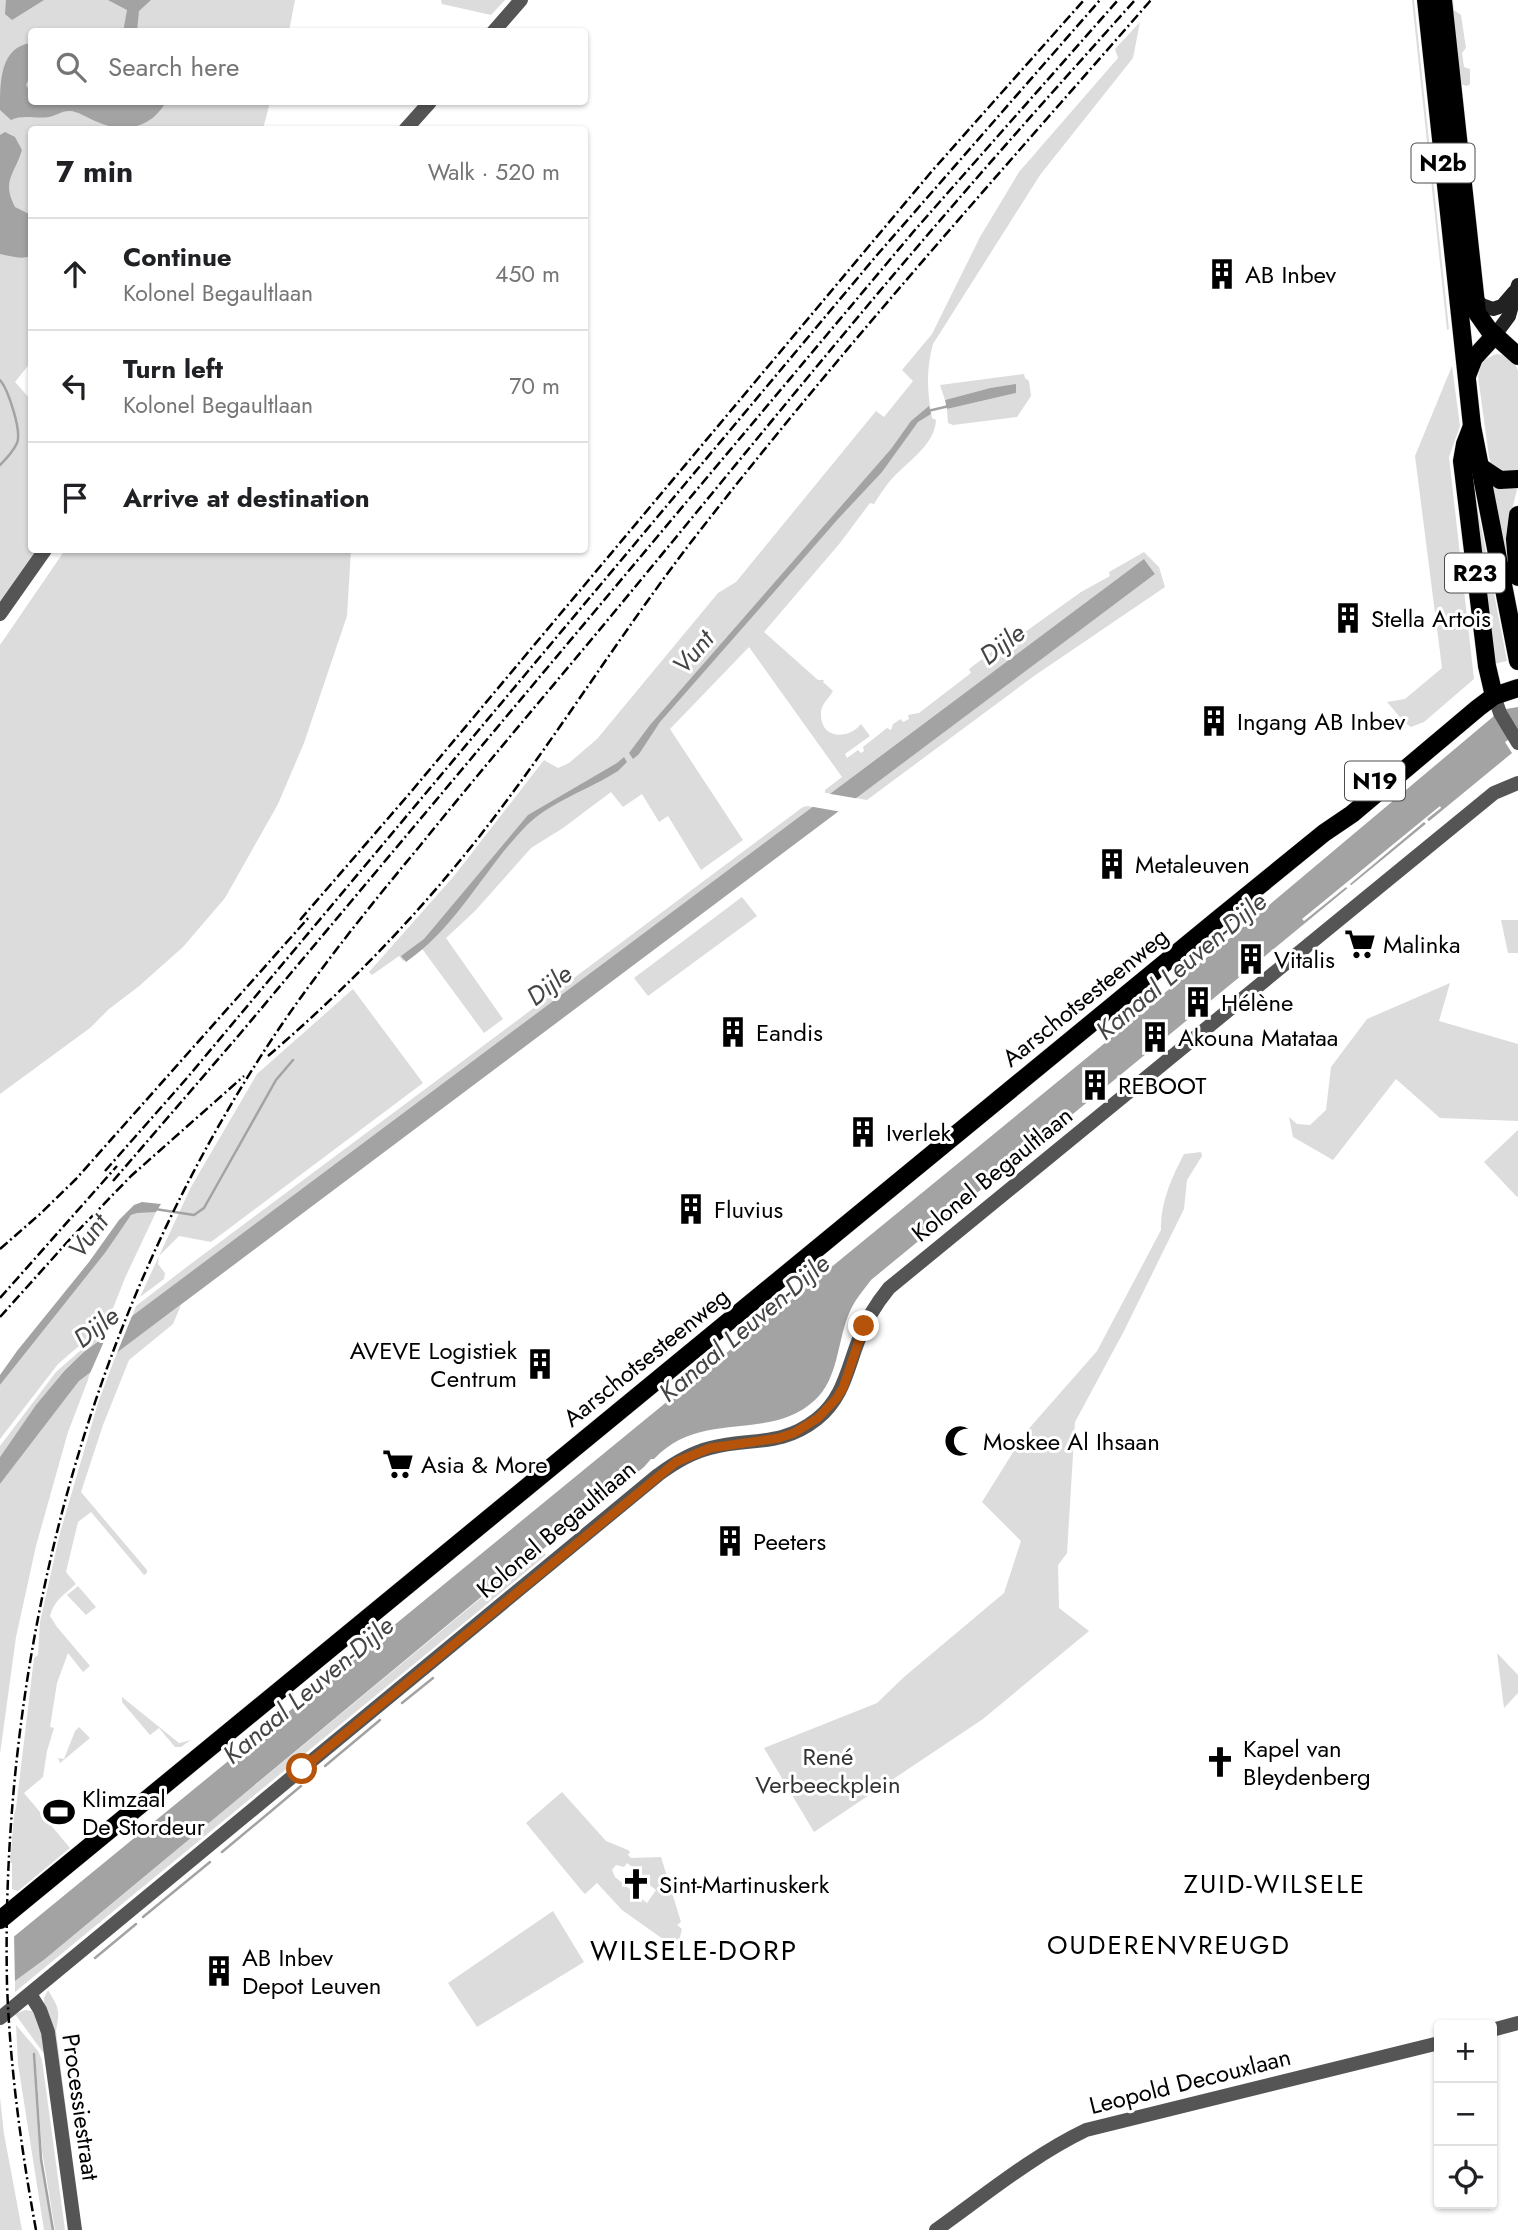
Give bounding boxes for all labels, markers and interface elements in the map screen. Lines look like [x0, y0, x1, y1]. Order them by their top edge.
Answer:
search box [28, 28, 588, 105]
icon: search [52, 48, 90, 86]
text: Search here [108, 48, 240, 86]
road number: N2b [1412, 144, 1474, 182]
text: 7 min [56, 150, 133, 193]
text: Walk · 520 m [428, 155, 560, 189]
text: Continue [123, 238, 232, 276]
icon: ahead [56, 255, 94, 293]
text: 450 m [495, 257, 560, 291]
building icon: AB Inbev [1205, 257, 1239, 291]
place label: AB Inbev [1245, 257, 1337, 292]
text: Kolonel Begaultlaan [123, 276, 313, 310]
text: Turn left [123, 350, 223, 388]
icon: left [56, 367, 94, 405]
text: 70 m [509, 369, 560, 403]
text: Kolonel Begaultlaan [123, 388, 313, 422]
icon: arrive [56, 479, 94, 517]
text: Arrive at destination [123, 479, 370, 517]
road number: R23 [1445, 554, 1505, 593]
building icon: Stella Artois [1331, 601, 1365, 635]
place label: Stella Artois [1371, 601, 1491, 636]
water label: Dijle [971, 614, 1033, 674]
water label: Vunt [663, 620, 724, 682]
building icon: Ingang AB Inbev [1197, 704, 1231, 738]
place label: Ingang AB Inbev [1237, 704, 1406, 739]
road number: N19 [1345, 762, 1405, 800]
building icon: Metaleuven [1095, 847, 1129, 881]
place label: Metaleuven [1135, 847, 1250, 882]
water label: Kanaal Leuven-Dijle [1087, 883, 1275, 1049]
street label: Aarschotsesteenweg [994, 919, 1176, 1075]
supermarket icon: Malinka [1343, 927, 1377, 961]
place label: Malinka [1383, 927, 1460, 962]
building icon: Vitalis [1234, 942, 1268, 976]
place label: Vitalis [1274, 942, 1335, 977]
water label: Dijle [518, 955, 580, 1015]
building icon: Hélène [1181, 985, 1215, 1019]
place label: Hélène [1221, 985, 1293, 1020]
building icon: Eandis [716, 1015, 750, 1049]
place label: Eandis [756, 1015, 823, 1050]
building icon: Akouna Matataa [1138, 1020, 1172, 1054]
place label: Akouna Matataa [1178, 1020, 1338, 1055]
building icon: REBOOT [1078, 1068, 1112, 1102]
place label: REBOOT [1118, 1068, 1206, 1103]
street label: Kolonel Begaultlaan [904, 1098, 1080, 1250]
building icon: Iverlek [846, 1115, 880, 1149]
place label: Iverlek [886, 1115, 952, 1150]
building icon: Fluvius [674, 1192, 708, 1226]
place label: Fluvius [714, 1192, 783, 1227]
water label: Vunt [59, 1204, 119, 1266]
water label: Kanaal Leuven-Dijle [650, 1245, 838, 1411]
street label: Aarschotsesteenweg [555, 1279, 737, 1435]
water label: Dijle [65, 1297, 127, 1357]
route end [848, 1310, 879, 1341]
place label: AVEVE Logistiek Centrum [350, 1333, 517, 1396]
building icon: AVEVE Logistiek Centrum [523, 1347, 557, 1381]
mosque icon: Moskee Al Ihsaan [943, 1424, 977, 1458]
place label: Moskee Al Ihsaan [983, 1424, 1160, 1459]
supermarket icon: Asia & More [381, 1447, 415, 1481]
place label: Asia & More [421, 1447, 548, 1482]
street label: Kolonel Begaultlaan [469, 1452, 643, 1606]
building icon: Peeters [713, 1524, 747, 1558]
place label: Peeters [753, 1524, 826, 1559]
water label: Kanaal Leuven-Dijle [214, 1607, 402, 1773]
place label: Kapel van Bleydenberg [1243, 1731, 1371, 1794]
park label: René Verbeeckplein [755, 1739, 901, 1802]
church icon: Kapel van Bleydenberg [1203, 1745, 1237, 1779]
route start [286, 1753, 317, 1784]
place label: Klimzaal De Stordeur [82, 1781, 206, 1844]
sports icon: Klimzaal De Stordeur [42, 1795, 76, 1829]
district label: ZUID-WILSELE [1184, 1865, 1366, 1903]
church icon: Sint-Martinuskerk [619, 1867, 653, 1901]
place label: Sint-Martinuskerk [659, 1867, 830, 1902]
district label: OUDERENVREUGD [1047, 1926, 1291, 1964]
district label: WILSELE-DORP [590, 1930, 798, 1971]
place label: AB Inbev Depot Leuven [242, 1940, 381, 2003]
building icon: AB Inbev Depot Leuven [202, 1954, 236, 1988]
map controls [1434, 2020, 1497, 2209]
button: + [1434, 2020, 1497, 2083]
street label: Processiestraat [53, 2031, 109, 2183]
street label: Leopold Decouxlaan [1086, 2039, 1294, 2123]
button: − [1434, 2083, 1497, 2146]
button: locate [1434, 2146, 1497, 2209]

